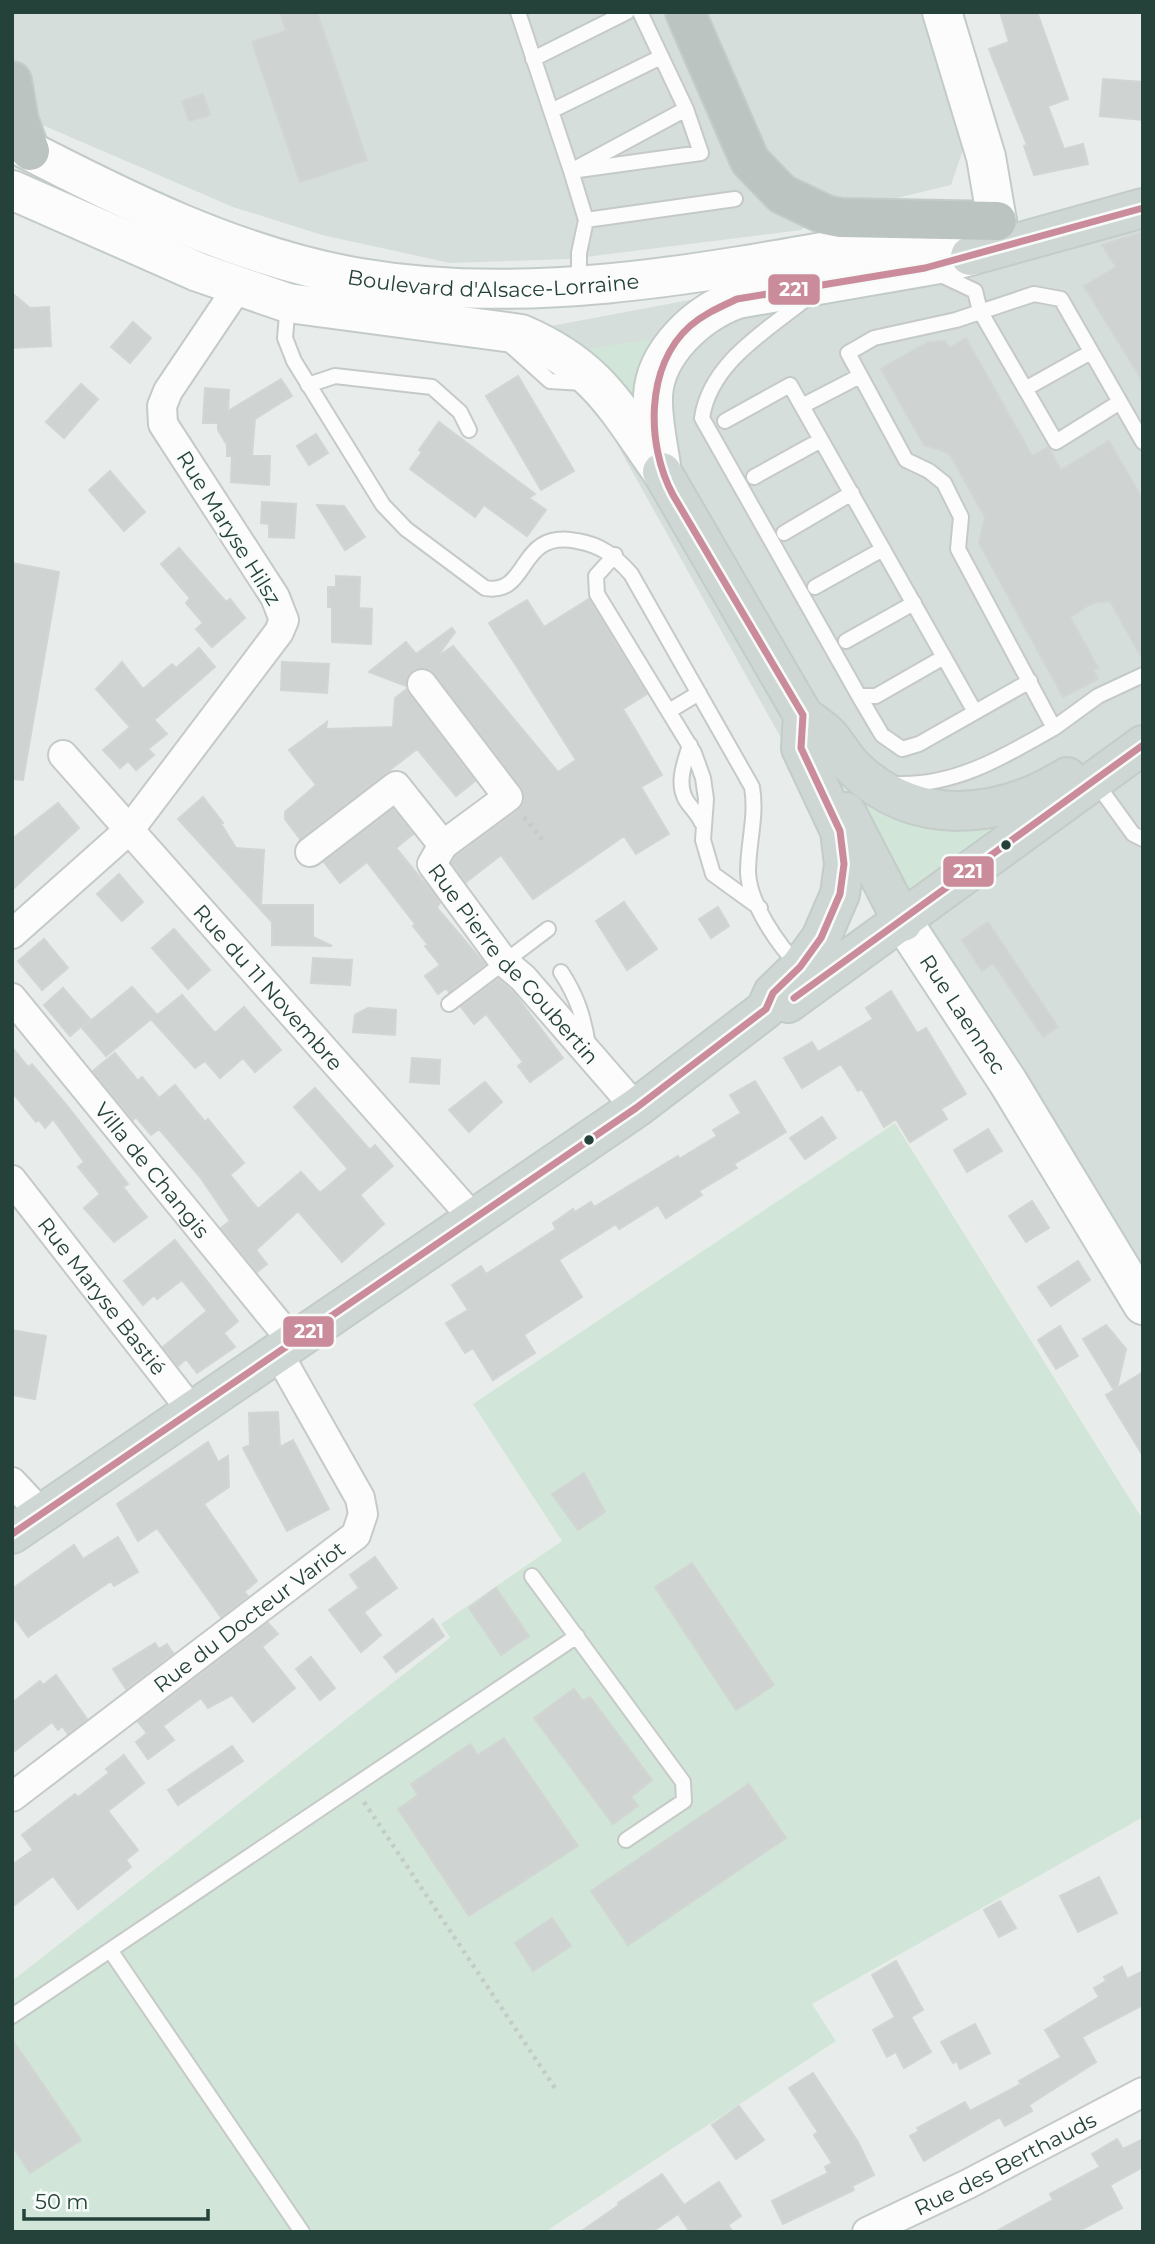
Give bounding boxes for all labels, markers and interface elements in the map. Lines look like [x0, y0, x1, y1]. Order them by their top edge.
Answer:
street label: Boulevard d'Alsace-Lorraine [346, 264, 640, 301]
line badge: 221 [767, 273, 821, 306]
text: 221 [779, 278, 809, 301]
street label: Rue Maryse Hilsz [171, 446, 287, 610]
unlabelled marker [999, 838, 1013, 852]
line badge: 221 [942, 855, 995, 888]
street label: Rue Pierre de Coubertin [423, 858, 604, 1069]
text: 221 [953, 860, 983, 883]
street label: Rue du 11 Novembre [189, 899, 349, 1075]
street label: Rue Laennec [915, 949, 1012, 1078]
street label: Villa de Changis [90, 1097, 215, 1243]
unlabelled marker [582, 1133, 596, 1147]
street label: Rue Maryse Bastié [33, 1212, 172, 1380]
line badge: 221 [282, 1315, 335, 1348]
text: 221 [294, 1320, 324, 1343]
street label: Rue du Docteur Variot [148, 1536, 350, 1697]
street label: Rue des Berthauds [910, 2106, 1100, 2220]
scale bar [24, 2178, 208, 2222]
text: 50 m [35, 2189, 89, 2214]

